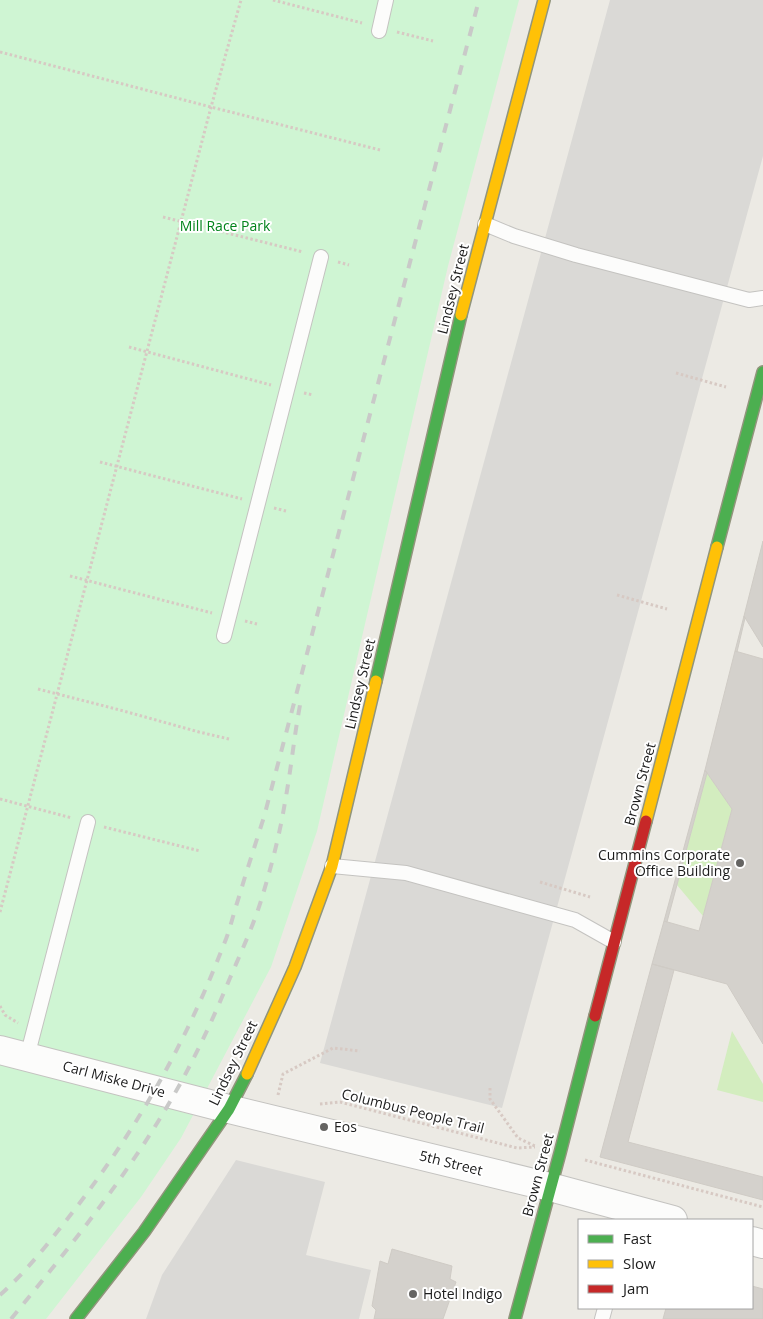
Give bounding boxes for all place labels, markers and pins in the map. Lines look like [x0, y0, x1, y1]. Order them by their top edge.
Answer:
place label: Cummins Corporate Office Building [598, 845, 730, 880]
marker: Cummins Corporate Office Building [734, 857, 746, 869]
place label: Eos [334, 1117, 357, 1136]
marker: Eos [318, 1121, 330, 1133]
place label: Hotel Indigo [423, 1284, 502, 1303]
marker: Hotel Indigo [407, 1288, 419, 1300]

